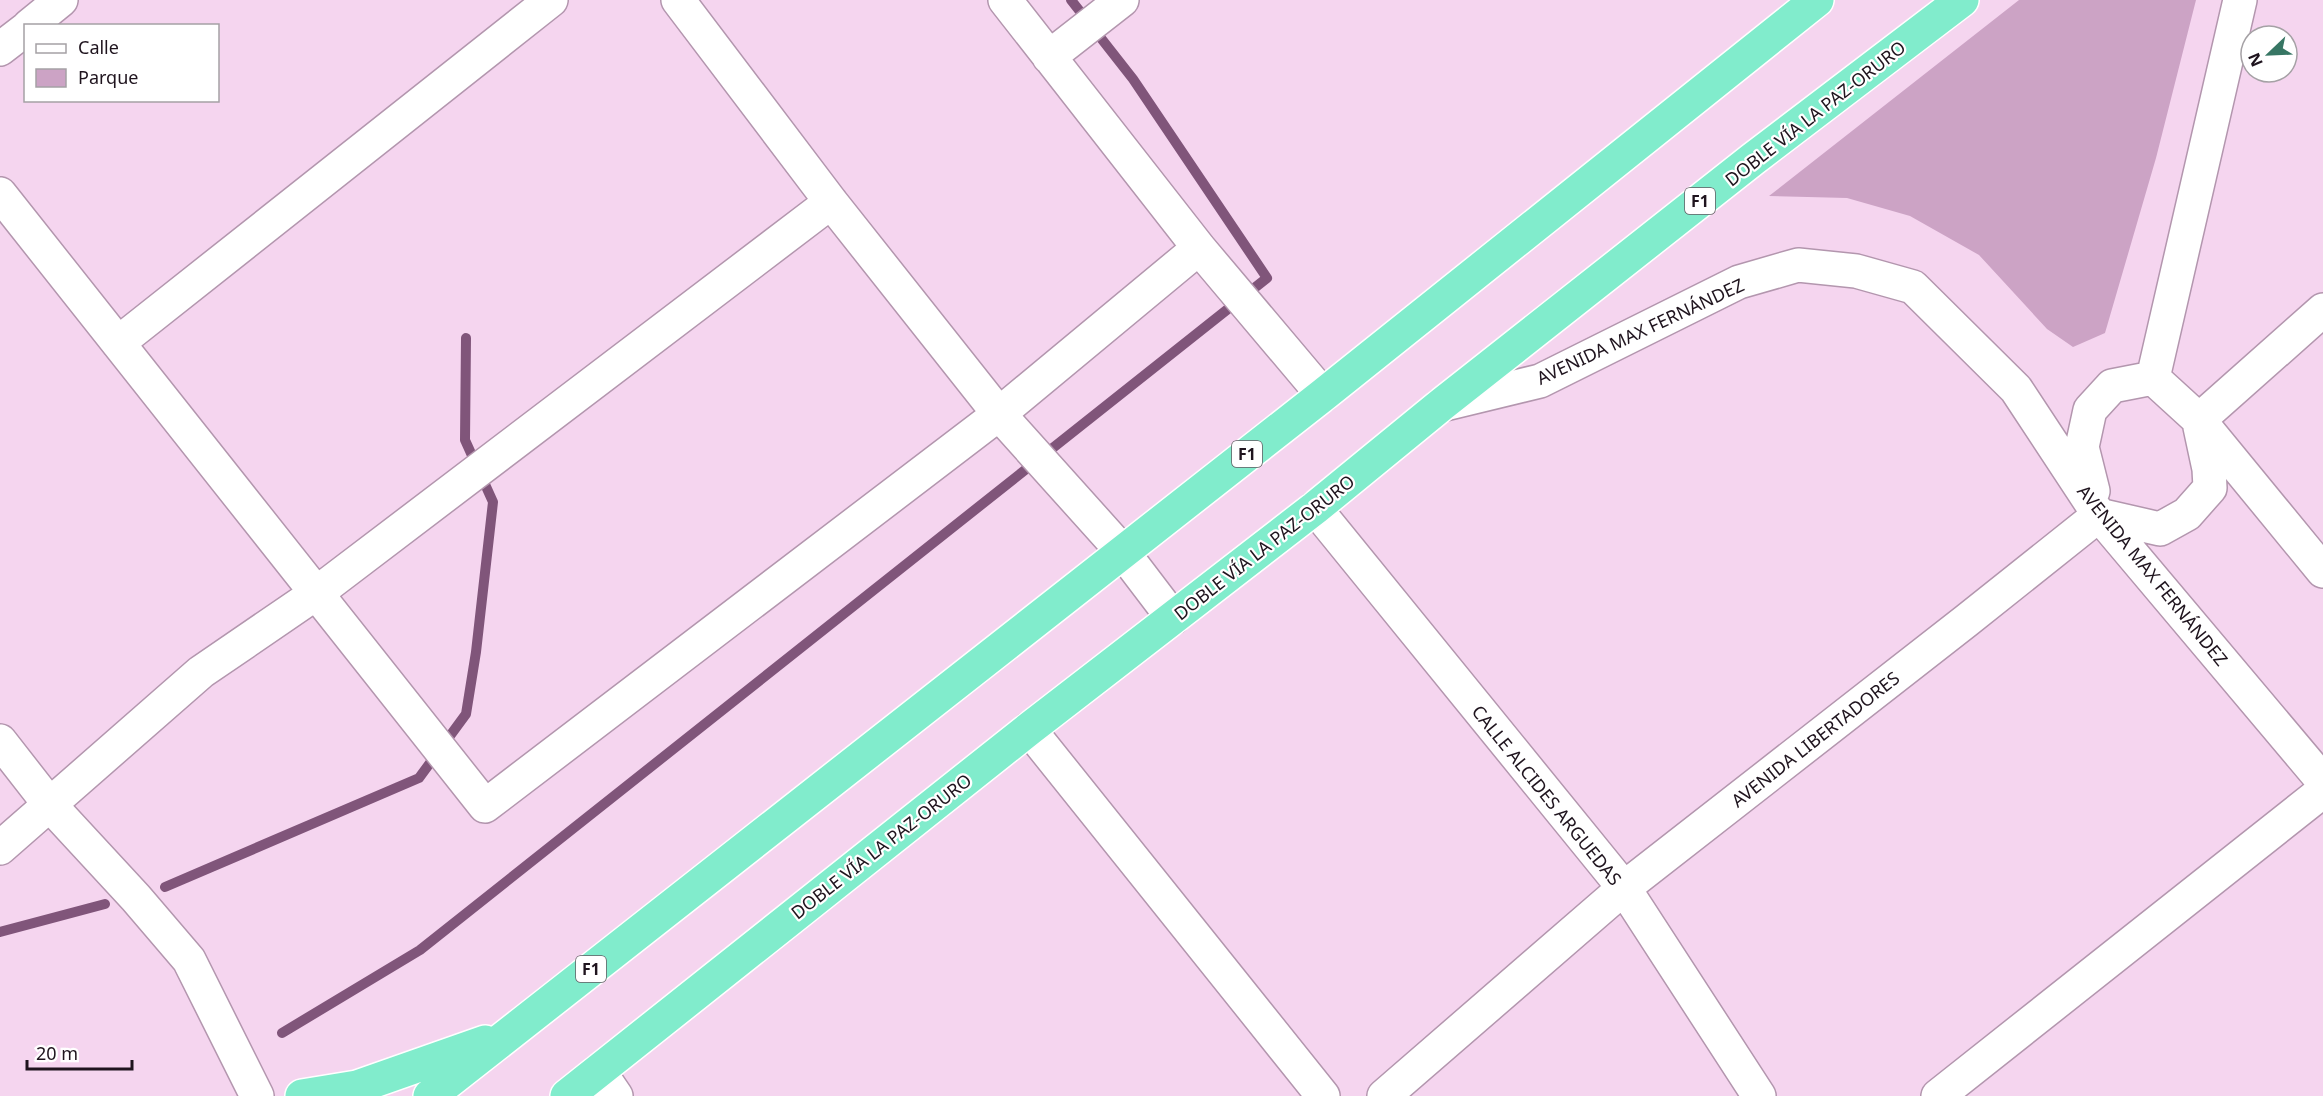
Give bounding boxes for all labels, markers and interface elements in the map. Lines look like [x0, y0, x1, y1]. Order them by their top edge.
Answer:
legend [24, 24, 219, 102]
north arrow [2239, 24, 2299, 84]
text: Calle [78, 35, 119, 59]
street label: DOBLE VÍA LA PAZ-ORURO [1720, 35, 1910, 191]
text: N [2243, 50, 2268, 70]
text: Parque [78, 65, 138, 89]
road number: F1 [1685, 188, 1715, 214]
street label: AVENIDA MAX FERNÁNDEZ [1532, 272, 1748, 390]
road number: F1 [1232, 441, 1262, 467]
street label: DOBLE VÍA LA PAZ-ORURO [1169, 469, 1359, 625]
street label: AVENIDA MAX FERNÁNDEZ [2072, 480, 2234, 670]
street label: AVENIDA LIBERTADORES [1726, 666, 1904, 812]
street label: CALLE ALCIDES ARGUEDAS [1467, 700, 1627, 890]
street label: DOBLE VÍA LA PAZ-ORURO [786, 768, 976, 924]
road number: F1 [576, 956, 606, 982]
scale bar [27, 1033, 132, 1071]
text: 20 m [36, 1041, 78, 1065]

